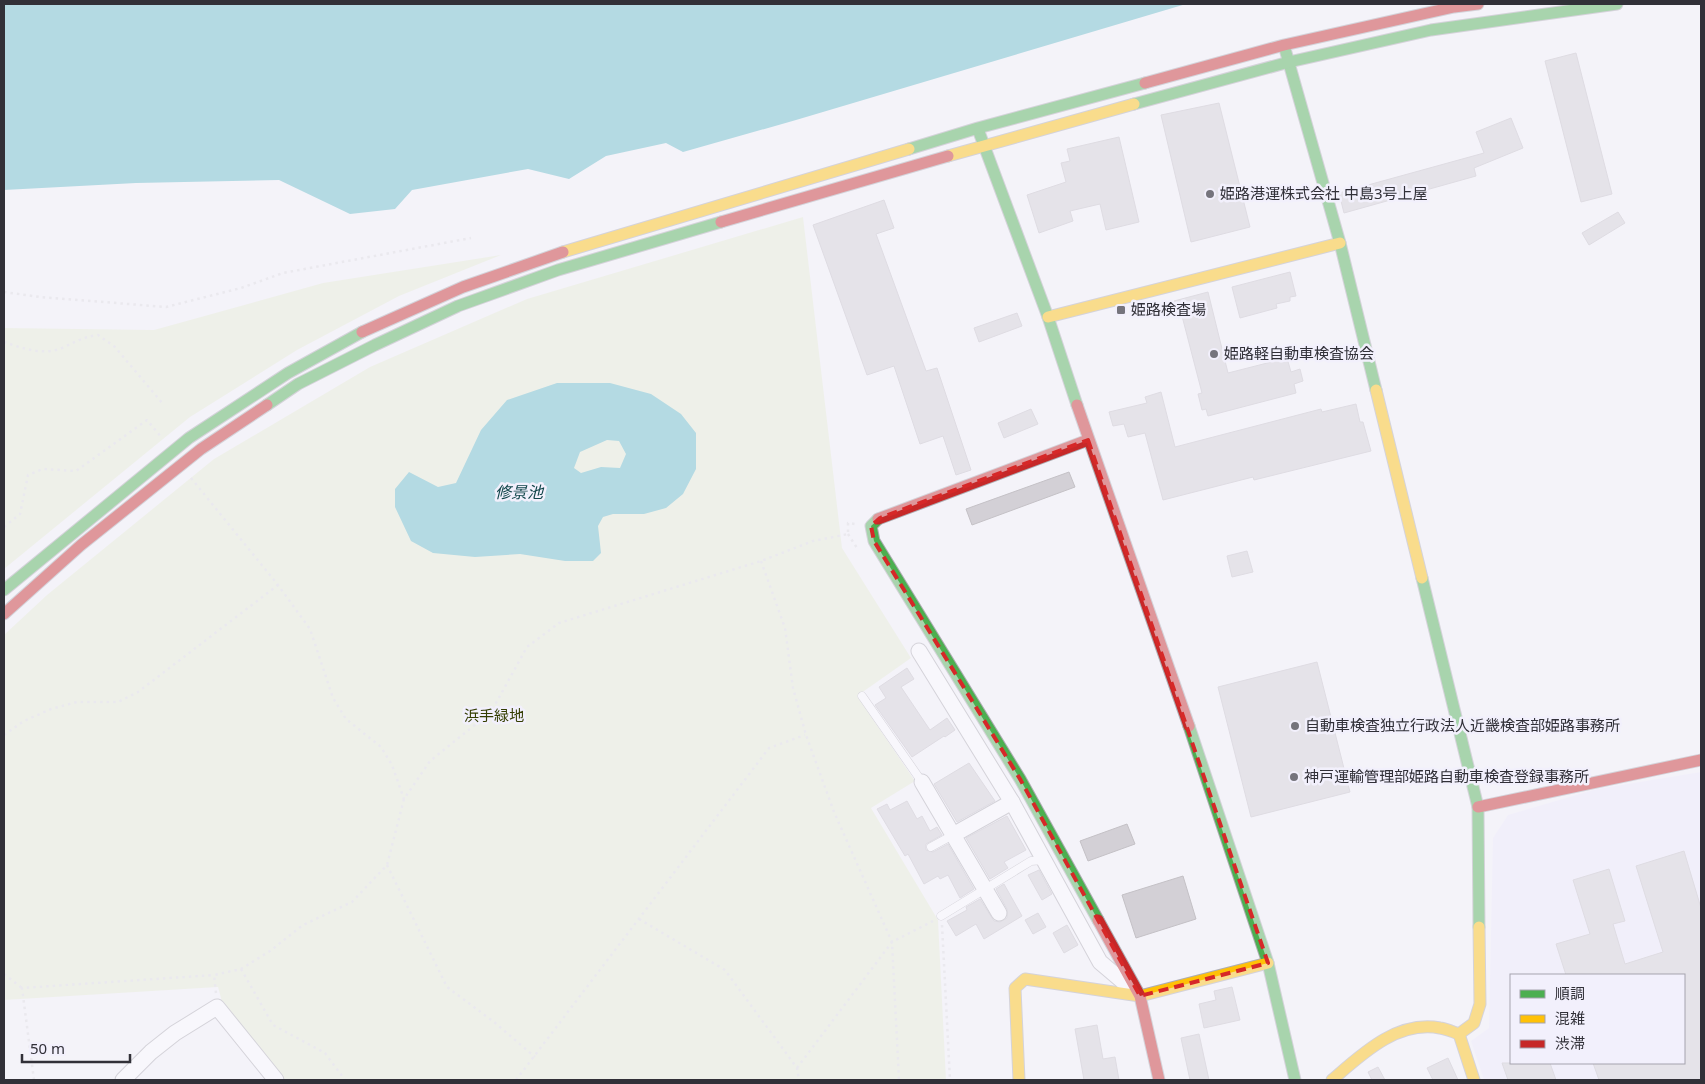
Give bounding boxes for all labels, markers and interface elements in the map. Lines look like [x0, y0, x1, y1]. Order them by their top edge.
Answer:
place label: 姫路港運株式会社 中島3号上屋 [1220, 183, 1427, 203]
marker: 姫路港運株式会社 中島3号上屋 [1204, 188, 1216, 200]
place label: 姫路検査場 [1131, 299, 1206, 319]
marker: 姫路検査場 [1115, 304, 1127, 316]
place label: 姫路軽自動車検査協会 [1224, 343, 1374, 363]
marker: 姫路軽自動車検査協会 [1208, 348, 1220, 360]
water label: 修景池 [495, 481, 545, 503]
park label: 浜手緑地 [464, 705, 524, 725]
place label: 自動車検査独立行政法人近畿検査部姫路事務所 [1305, 715, 1620, 735]
marker: 自動車検査独立行政法人近畿検査部姫路事務所 [1289, 720, 1301, 732]
place label: 神戸運輸管理部姫路自動車検査登録事務所 [1304, 766, 1589, 786]
marker: 神戸運輸管理部姫路自動車検査登録事務所 [1288, 771, 1300, 783]
legend [1510, 974, 1685, 1064]
text: 順調 [1555, 983, 1585, 1003]
text: 混雑 [1555, 1008, 1585, 1028]
scale bar [22, 1032, 130, 1064]
text: 渋滞 [1555, 1033, 1585, 1053]
text: 50 m [30, 1038, 65, 1058]

